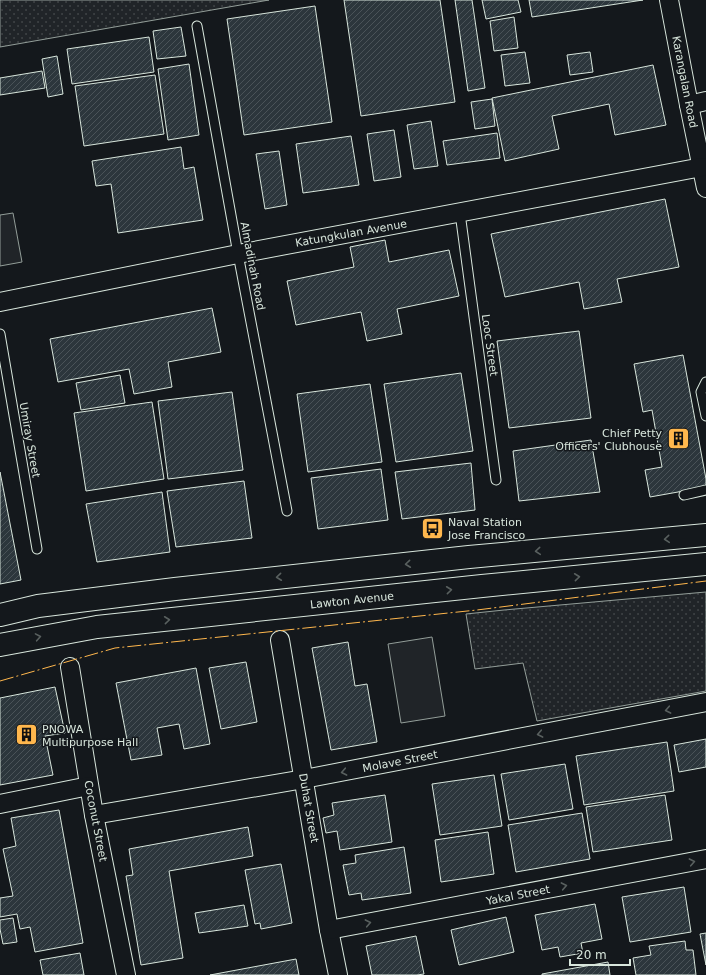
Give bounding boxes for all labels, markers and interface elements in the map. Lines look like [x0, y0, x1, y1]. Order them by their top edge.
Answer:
street label: Karangalan Road [669, 35, 700, 129]
street label: Katungkulan Avenue [294, 217, 408, 250]
street label: Almadinah Road [238, 221, 267, 311]
street label: Looc Street [479, 313, 500, 378]
street label: Umiray Street [16, 401, 43, 480]
building icon: Chief Petty Officers' Clubhouse [665, 426, 691, 452]
place label: Chief Petty Officers' Clubhouse [555, 427, 662, 453]
bus stop icon: Naval Station Jose Francisco [419, 515, 445, 541]
place label: Naval Station Jose Francisco [447, 516, 526, 542]
one-way arrow [664, 534, 670, 543]
one-way arrow [535, 546, 541, 555]
one-way arrow [405, 559, 411, 568]
one-way arrow [574, 572, 580, 581]
one-way arrow [276, 573, 282, 582]
one-way arrow [446, 585, 452, 594]
street label: Lawton Avenue [309, 590, 395, 611]
one-way arrow [164, 615, 170, 624]
one-way arrow [35, 634, 41, 642]
one-way arrow [665, 705, 671, 713]
building icon: PNOWA Multipurpose Hall [14, 722, 40, 748]
place label: PNOWA Multipurpose Hall [42, 723, 138, 749]
one-way arrow [537, 729, 543, 738]
street label: Molave Street [361, 748, 439, 775]
one-way arrow [340, 767, 347, 775]
street label: Duhat Street [296, 772, 321, 845]
street label: Coconut Street [81, 779, 110, 863]
one-way arrow [689, 858, 695, 867]
one-way arrow [561, 882, 567, 891]
street label: Yakal Street [484, 883, 552, 908]
one-way arrow [365, 919, 371, 928]
scale bar [570, 941, 630, 967]
text: 20 m [576, 948, 607, 962]

